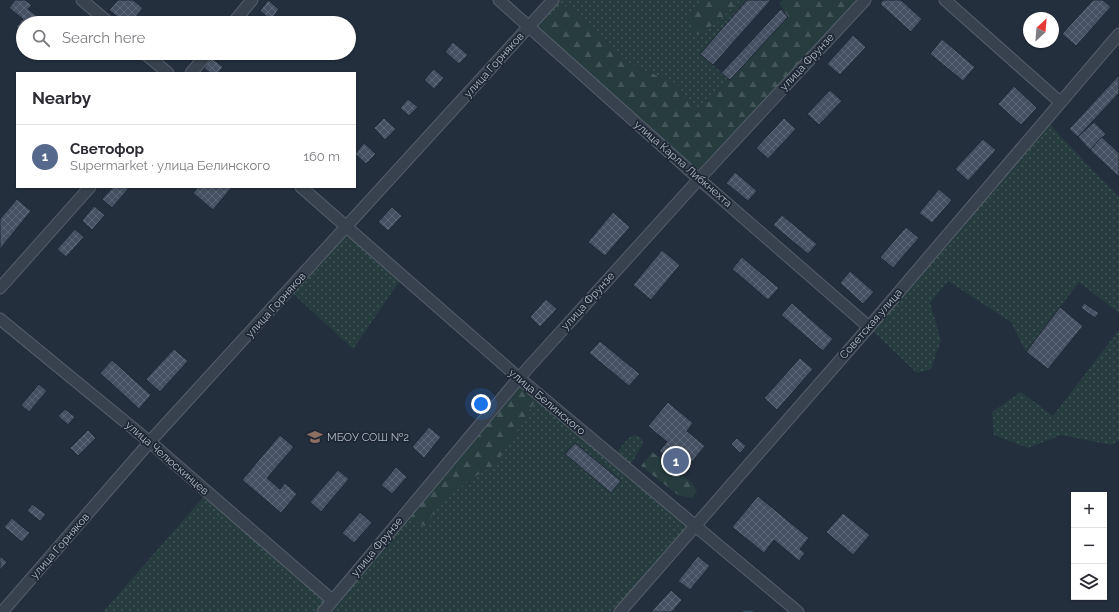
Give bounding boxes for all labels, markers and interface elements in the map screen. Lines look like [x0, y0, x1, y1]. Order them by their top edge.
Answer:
north arrow [1023, 12, 1059, 48]
search box [16, 16, 356, 60]
icon: search [30, 27, 52, 49]
text: Search here [62, 29, 145, 47]
street label: улица Горняков [461, 30, 527, 100]
street label: улица Фрунзе [777, 30, 837, 93]
text: Nearby [32, 88, 91, 108]
street label: улица Карла Либкнехта [631, 118, 735, 210]
text: Светофор [70, 140, 144, 158]
text: 1 [42, 149, 48, 164]
text: 160 m [303, 149, 340, 164]
text: Supermarket · улица Белинского [70, 158, 270, 173]
street label: улица Фрунзе [559, 269, 618, 333]
street label: улица Горняков [243, 270, 309, 340]
street label: Советская улица [837, 286, 905, 362]
street label: улица Белинского [506, 366, 588, 438]
your location [471, 394, 491, 414]
street label: улица Челюскинцев [123, 418, 211, 498]
school or university icon: МБОУ СОШ №2 [306, 428, 324, 446]
place label: МБОУ СОШ №2 [327, 431, 409, 444]
pin: 1 [663, 446, 689, 476]
map controls [1071, 492, 1107, 600]
button: + [1071, 492, 1107, 528]
street label: улица Горняков [28, 510, 92, 582]
street label: улица Фрунзе [348, 514, 406, 579]
button: − [1071, 528, 1107, 564]
button: layers [1071, 564, 1107, 600]

